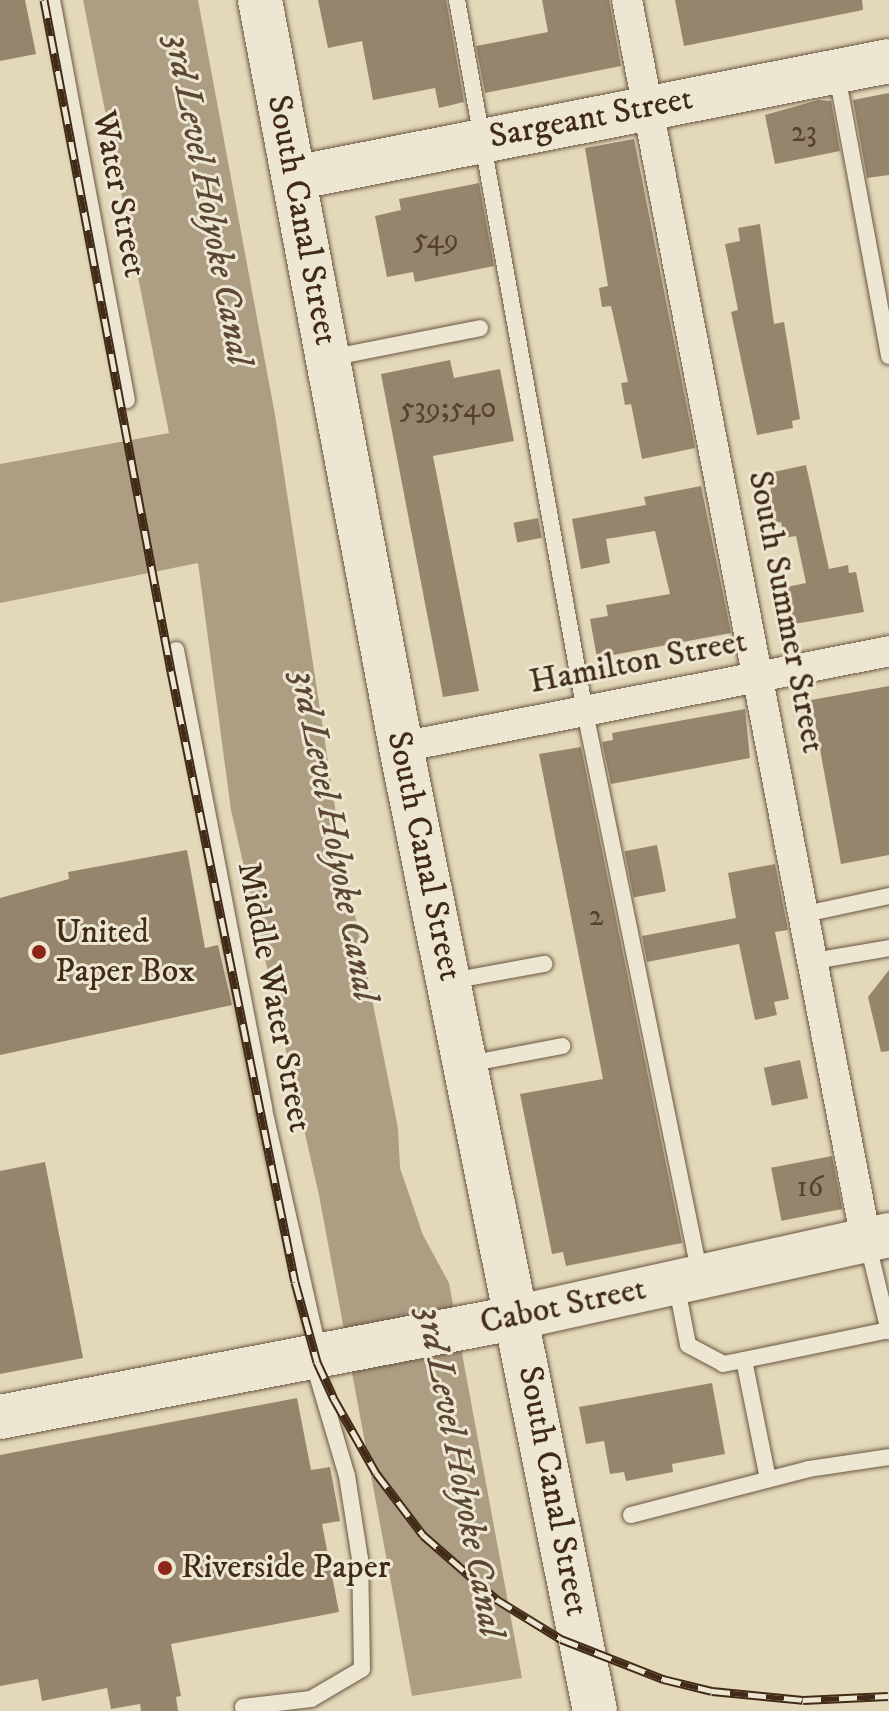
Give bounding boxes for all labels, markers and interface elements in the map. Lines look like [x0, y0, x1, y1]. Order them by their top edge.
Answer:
water label: 3rd Level Holyoke Canal [155, 31, 261, 369]
street label: Sargeant Street [486, 78, 696, 158]
street label: South Canal Street [258, 91, 346, 349]
street label: Water Street [83, 107, 155, 281]
house number: 23 [791, 115, 817, 151]
house number: 549 [413, 222, 459, 258]
house number: 539;540 [400, 391, 496, 427]
street label: South Summer Street [739, 468, 833, 756]
street label: Hamilton Street [526, 621, 750, 703]
water label: 3rd Level Holyoke Canal [281, 667, 387, 1005]
street label: South Canal Street [378, 728, 470, 984]
street label: Middle Water Street [228, 859, 320, 1135]
house number: 2 [589, 899, 603, 935]
place label: United Paper Box [55, 912, 195, 992]
marker: United Paper Box [30, 943, 48, 961]
house number: 16 [797, 1170, 823, 1206]
street label: Cabot Street [477, 1269, 649, 1343]
water label: 3rd Level Holyoke Canal [407, 1303, 513, 1641]
street label: South Canal Street [509, 1362, 597, 1620]
place label: Riverside Paper [181, 1548, 390, 1588]
marker: Riverside Paper [156, 1559, 174, 1577]

